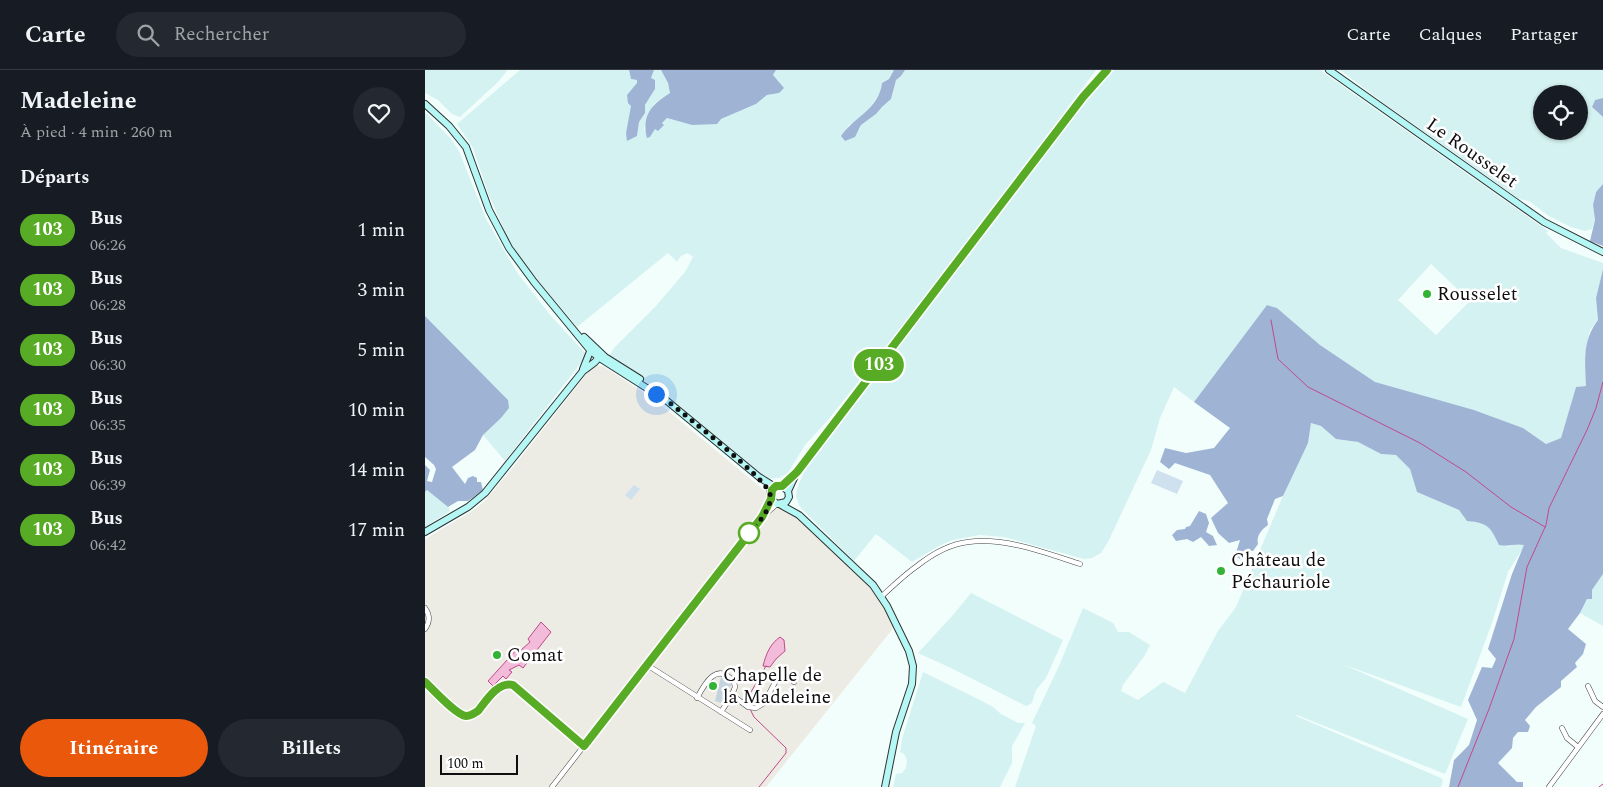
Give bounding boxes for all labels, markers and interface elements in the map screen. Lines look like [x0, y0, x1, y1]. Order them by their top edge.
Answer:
search box [116, 12, 466, 57]
text: Carte [25, 17, 86, 53]
text: Rechercher [174, 20, 269, 49]
icon: search [134, 21, 162, 49]
text: Carte [1347, 21, 1391, 48]
text: Calques [1419, 21, 1482, 48]
text: Partager [1510, 21, 1578, 48]
text: Madeleine [20, 83, 137, 119]
map controls [1533, 85, 1588, 140]
button: locate [1533, 85, 1588, 140]
button: heart [353, 87, 405, 139]
street label: Le Rousselet [1420, 111, 1524, 196]
text: À pied · 4 min · 260 m [20, 120, 173, 144]
text: Départs [20, 163, 90, 192]
text: Bus [90, 204, 123, 233]
text: 103 [32, 216, 63, 243]
text: 1 min [357, 216, 405, 245]
text: 06:26 [90, 233, 126, 257]
text: Bus [90, 264, 123, 293]
text: 103 [32, 276, 63, 303]
text: 3 min [357, 276, 405, 305]
place label: Rousselet [1437, 280, 1518, 309]
marker: Rousselet [1421, 288, 1433, 300]
text: 06:28 [90, 293, 126, 317]
text: Bus [90, 324, 123, 353]
text: 103 [32, 336, 63, 363]
text: 5 min [357, 336, 405, 365]
line badge: 103 [850, 349, 908, 381]
text: 103 [864, 351, 894, 378]
text: 06:30 [90, 353, 126, 377]
your location [644, 382, 669, 407]
text: Bus [90, 384, 123, 413]
text: 103 [32, 396, 63, 423]
text: 10 min [348, 396, 405, 425]
text: 06:35 [90, 413, 126, 437]
text: Bus [90, 444, 123, 473]
text: 103 [32, 456, 63, 483]
text: 14 min [348, 456, 405, 485]
text: 06:39 [90, 473, 126, 497]
text: Bus [90, 504, 123, 533]
text: 103 [32, 516, 63, 543]
text: 17 min [348, 516, 405, 545]
unlabelled marker [738, 522, 760, 544]
text: 06:42 [90, 533, 126, 557]
place label: Château de Péchauriole [1231, 546, 1330, 597]
marker: Château de Péchauriole [1215, 565, 1227, 577]
place label: Comat [507, 641, 564, 670]
marker: Comat [491, 649, 503, 661]
place label: Chapelle de la Madeleine [723, 661, 831, 712]
marker: Chapelle de la Madeleine [707, 680, 719, 692]
button: Itinéraire [20, 719, 208, 777]
button: Billets [218, 719, 405, 777]
scale bar [440, 752, 517, 775]
text: 100 m [447, 753, 484, 774]

